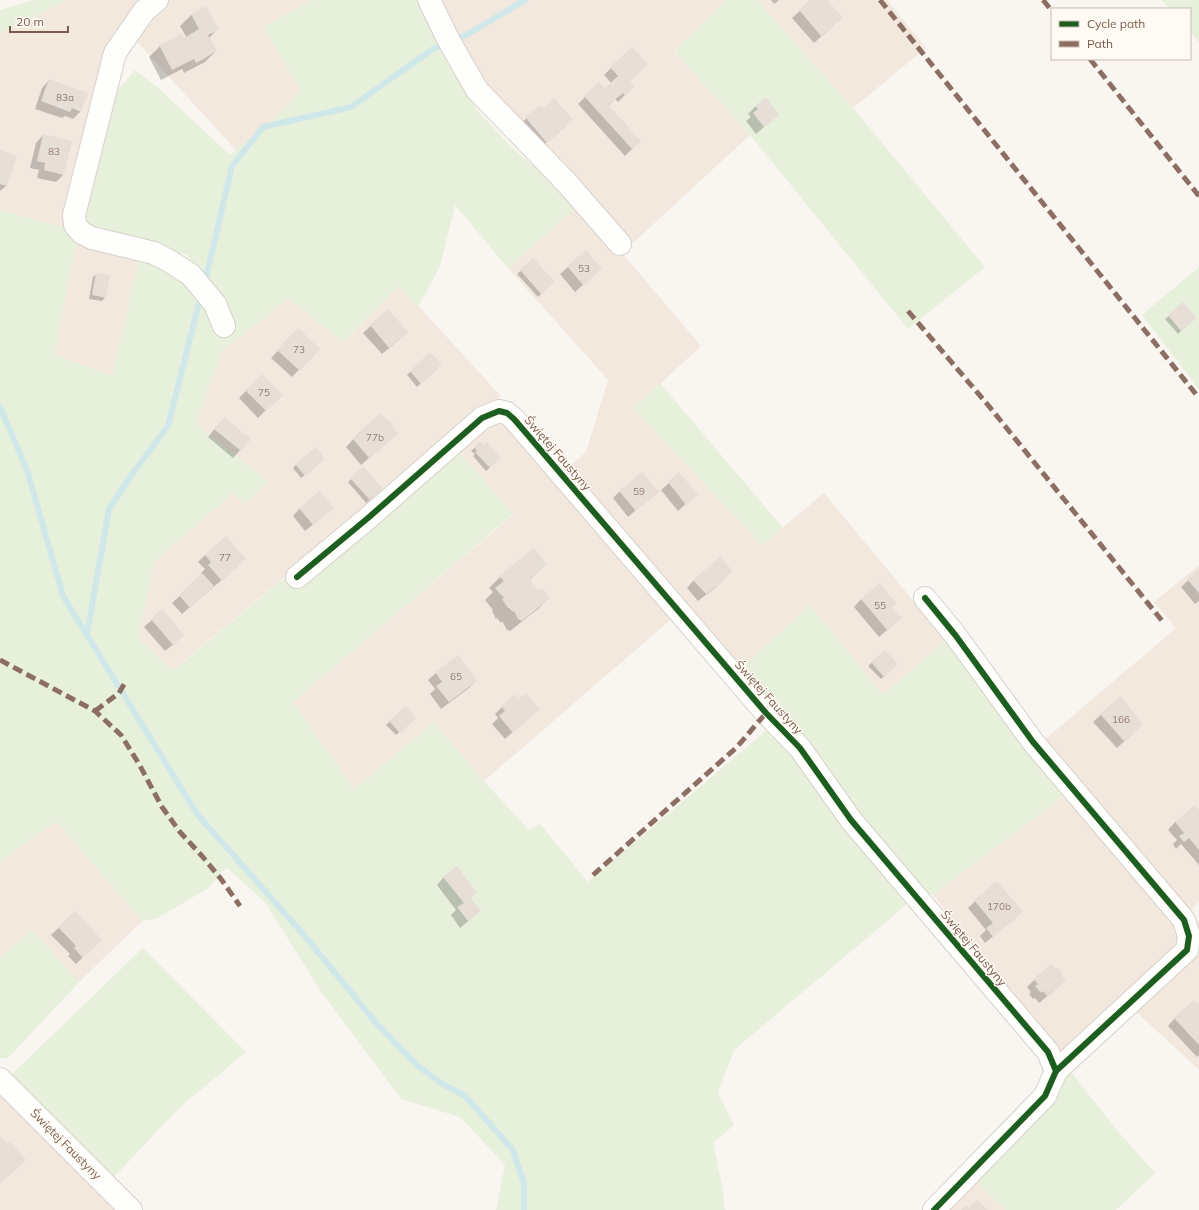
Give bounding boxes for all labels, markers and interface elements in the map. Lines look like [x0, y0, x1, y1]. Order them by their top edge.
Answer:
scale bar [10, 8, 68, 34]
legend [1051, 8, 1191, 60]
text: 20 m [16, 14, 44, 29]
text: Cycle path [1087, 16, 1145, 31]
text: Path [1087, 36, 1113, 51]
house number: 83a [56, 91, 74, 104]
house number: 83 [48, 145, 60, 158]
house number: 53 [578, 262, 590, 275]
house number: 73 [293, 343, 305, 356]
house number: 75 [258, 386, 270, 399]
street label: Świętej Faustyny [521, 412, 595, 494]
house number: 77b [366, 431, 384, 444]
house number: 59 [633, 485, 645, 498]
house number: 77 [219, 551, 231, 564]
house number: 55 [874, 599, 886, 612]
street label: Świętej Faustyny [732, 657, 807, 738]
house number: 65 [450, 670, 462, 683]
house number: 166 [1112, 713, 1130, 726]
house number: 170b [987, 900, 1011, 913]
street label: Świętej Faustyny [938, 907, 1010, 989]
street label: Świętej Faustyny [27, 1105, 105, 1183]

